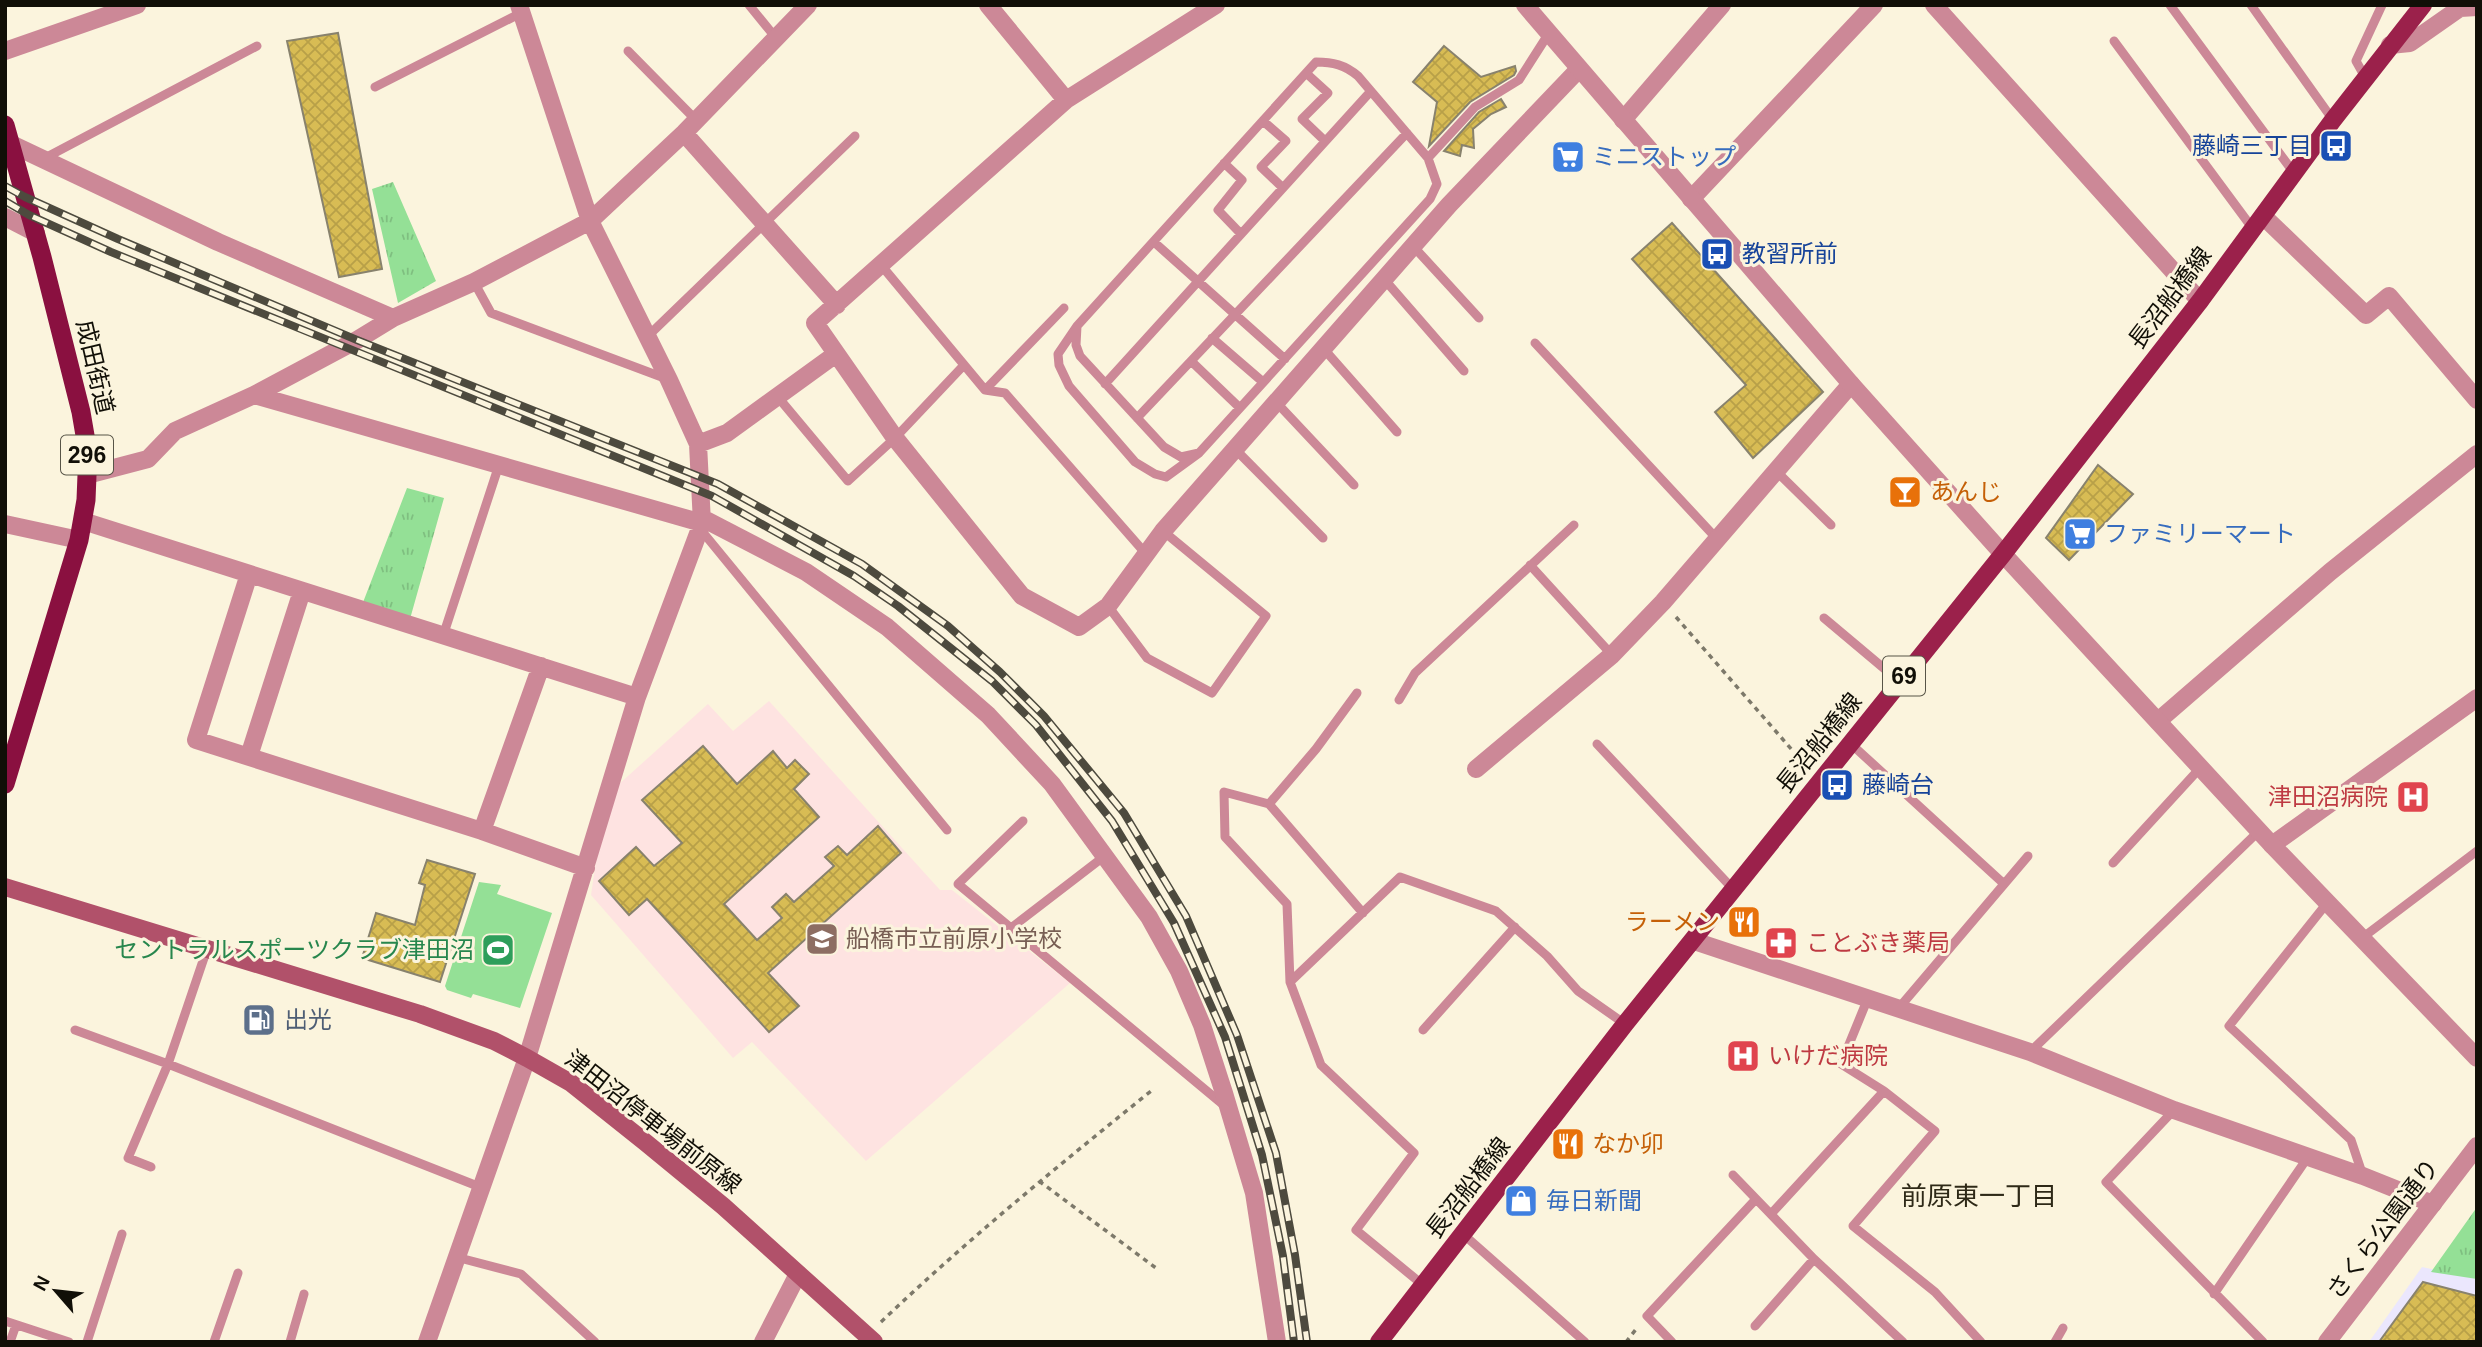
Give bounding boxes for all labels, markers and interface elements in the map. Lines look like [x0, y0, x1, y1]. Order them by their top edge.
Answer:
bus stop icon: 藤崎三丁目 [2317, 127, 2355, 165]
place label: 藤崎三丁目 [2192, 132, 2312, 159]
supermarket icon: ミニストップ [1549, 138, 1587, 176]
place label: ミニストップ [1592, 143, 1736, 170]
bus stop icon: 教習所前 [1698, 235, 1736, 273]
place label: 教習所前 [1742, 240, 1838, 267]
street label: 長沼船橋線 [2123, 242, 2216, 354]
street label: 成田街道 [72, 317, 119, 417]
road number: 296 [61, 436, 113, 475]
bar icon: あんじ [1886, 473, 1924, 511]
place label: あんじ [1930, 478, 2002, 505]
supermarket icon: ファミリーマート [2061, 515, 2099, 553]
place label: ファミリーマート [2104, 520, 2296, 547]
road number: 69 [1883, 656, 1925, 696]
street label: 長沼船橋線 [1770, 688, 1867, 798]
bus stop icon: 藤崎台 [1818, 766, 1856, 804]
place label: 藤崎台 [1862, 771, 1934, 798]
hospital icon: 津田沼病院 [2394, 778, 2432, 816]
place label: 津田沼病院 [2268, 783, 2388, 810]
restaurant icon: ラーメン [1725, 903, 1763, 941]
place label: ラーメン [1625, 908, 1720, 935]
school or university icon: 船橋市立前原小学校 [803, 920, 841, 958]
pharmacy icon: ことぶき薬局 [1762, 924, 1800, 962]
place label: 船橋市立前原小学校 [846, 925, 1062, 952]
place label: ことぶき薬局 [1806, 929, 1950, 956]
sports icon: セントラルスポーツクラブ津田沼 [479, 931, 517, 969]
place label: セントラルスポーツクラブ津田沼 [114, 936, 474, 963]
fuel station icon: 出光 [240, 1001, 278, 1039]
place label: 出光 [284, 1006, 332, 1033]
hospital icon: いけだ病院 [1724, 1037, 1762, 1075]
place label: いけだ病院 [1768, 1042, 1888, 1069]
street label: 津田沼停車場前原線 [560, 1044, 747, 1199]
restaurant icon: なか卯 [1549, 1125, 1587, 1163]
place label: なか卯 [1592, 1130, 1664, 1157]
street label: 長沼船橋線 [1420, 1132, 1515, 1243]
street label: さくら公園通り [2321, 1153, 2444, 1304]
district label: 前原東一丁目 [1901, 1181, 2057, 1211]
shop icon: 毎日新聞 [1502, 1182, 1540, 1220]
place label: 毎日新聞 [1546, 1187, 1642, 1214]
north arrow [21, 1256, 91, 1326]
text: N [29, 1272, 54, 1294]

